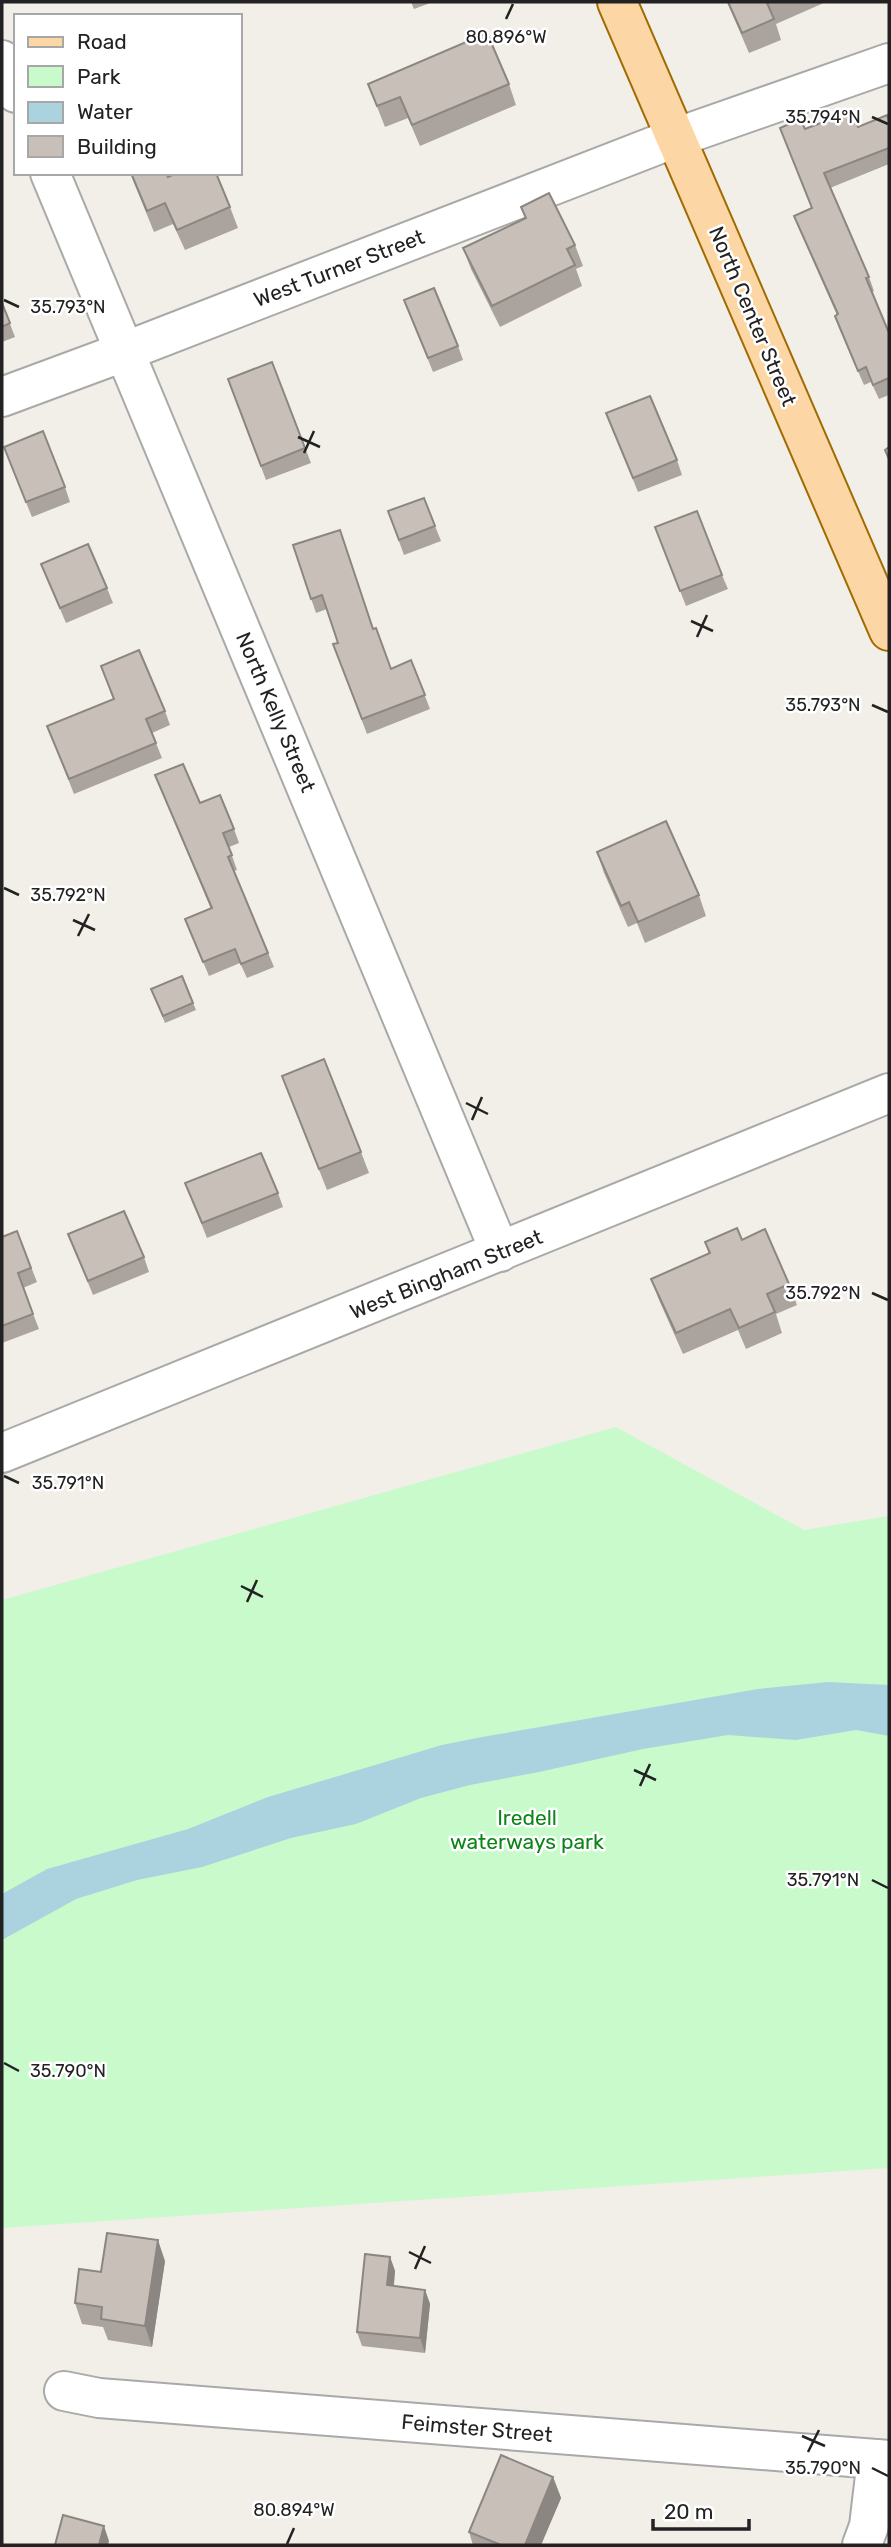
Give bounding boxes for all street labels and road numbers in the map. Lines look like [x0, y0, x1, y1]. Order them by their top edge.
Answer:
street label: North Center Street [704, 223, 802, 409]
street label: West Turner Street [250, 224, 428, 312]
street label: North Kelly Street [231, 628, 321, 796]
street label: West Bingham Street [346, 1224, 546, 1324]
street label: Feimster Street [400, 2409, 554, 2447]

